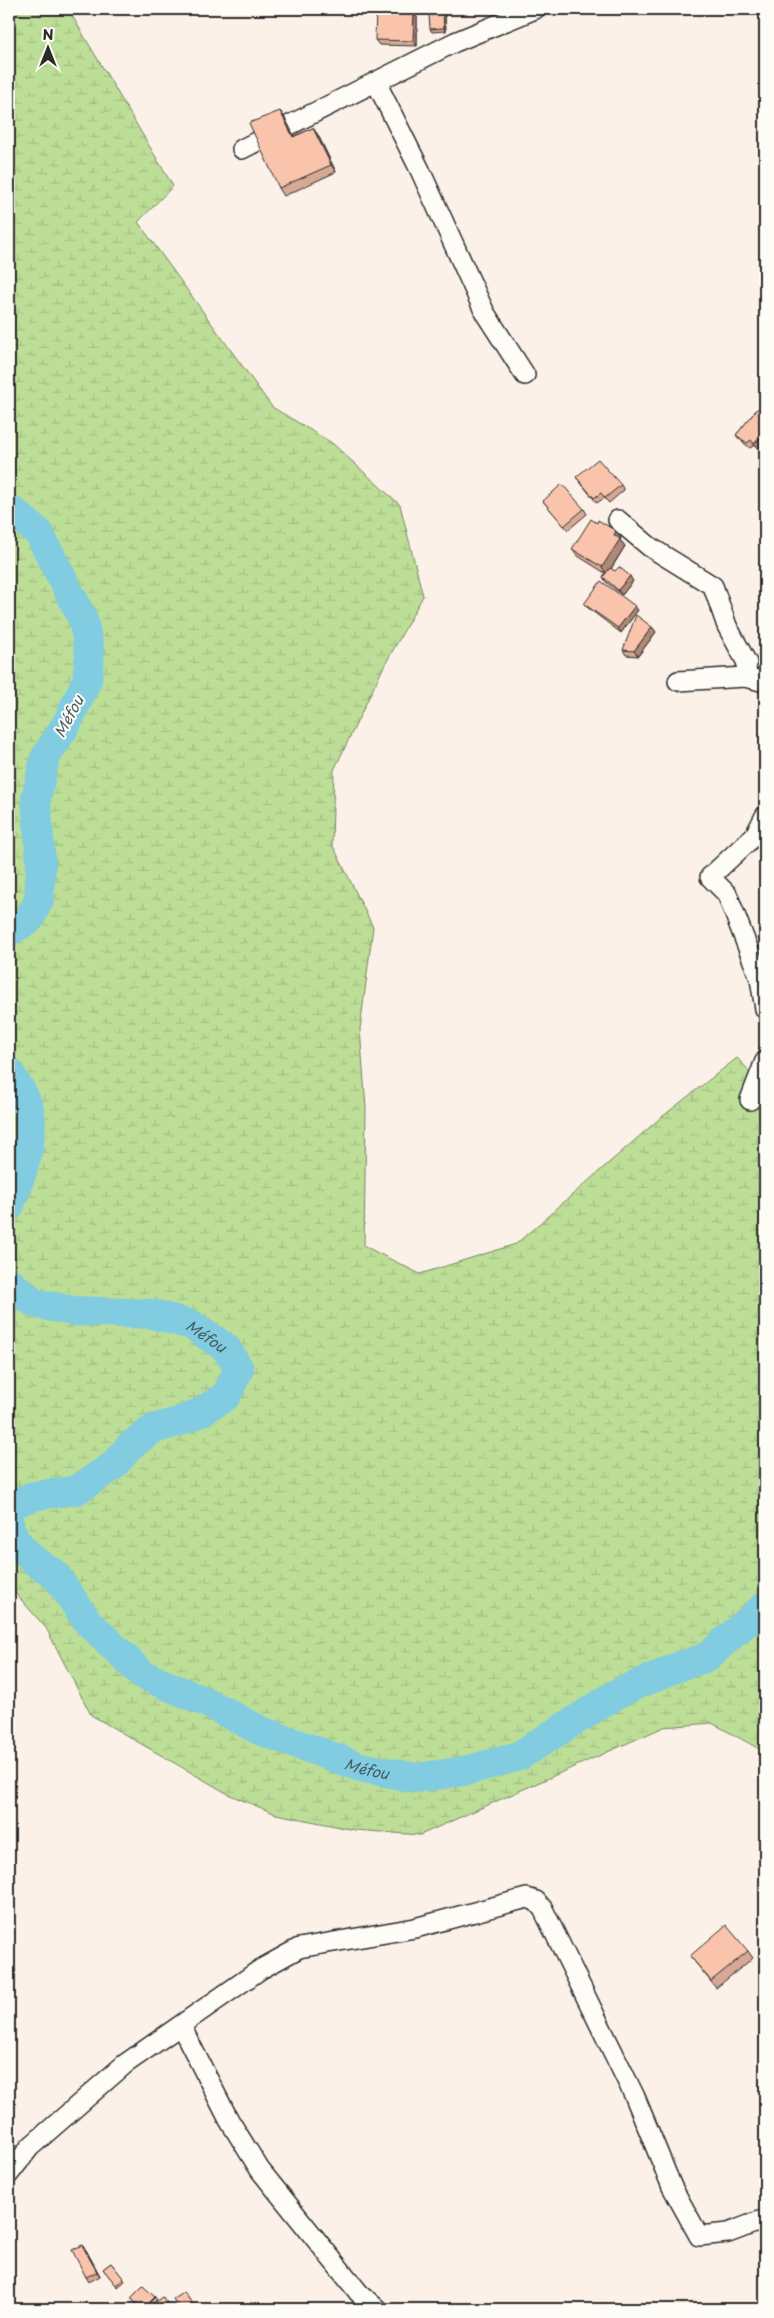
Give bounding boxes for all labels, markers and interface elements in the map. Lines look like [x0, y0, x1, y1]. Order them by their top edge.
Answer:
north arrow [22, 22, 72, 72]
text: N [42, 24, 54, 45]
water label: Méfou [47, 690, 89, 741]
water label: Méfou [182, 1313, 233, 1358]
water label: Méfou [342, 1751, 392, 1784]

